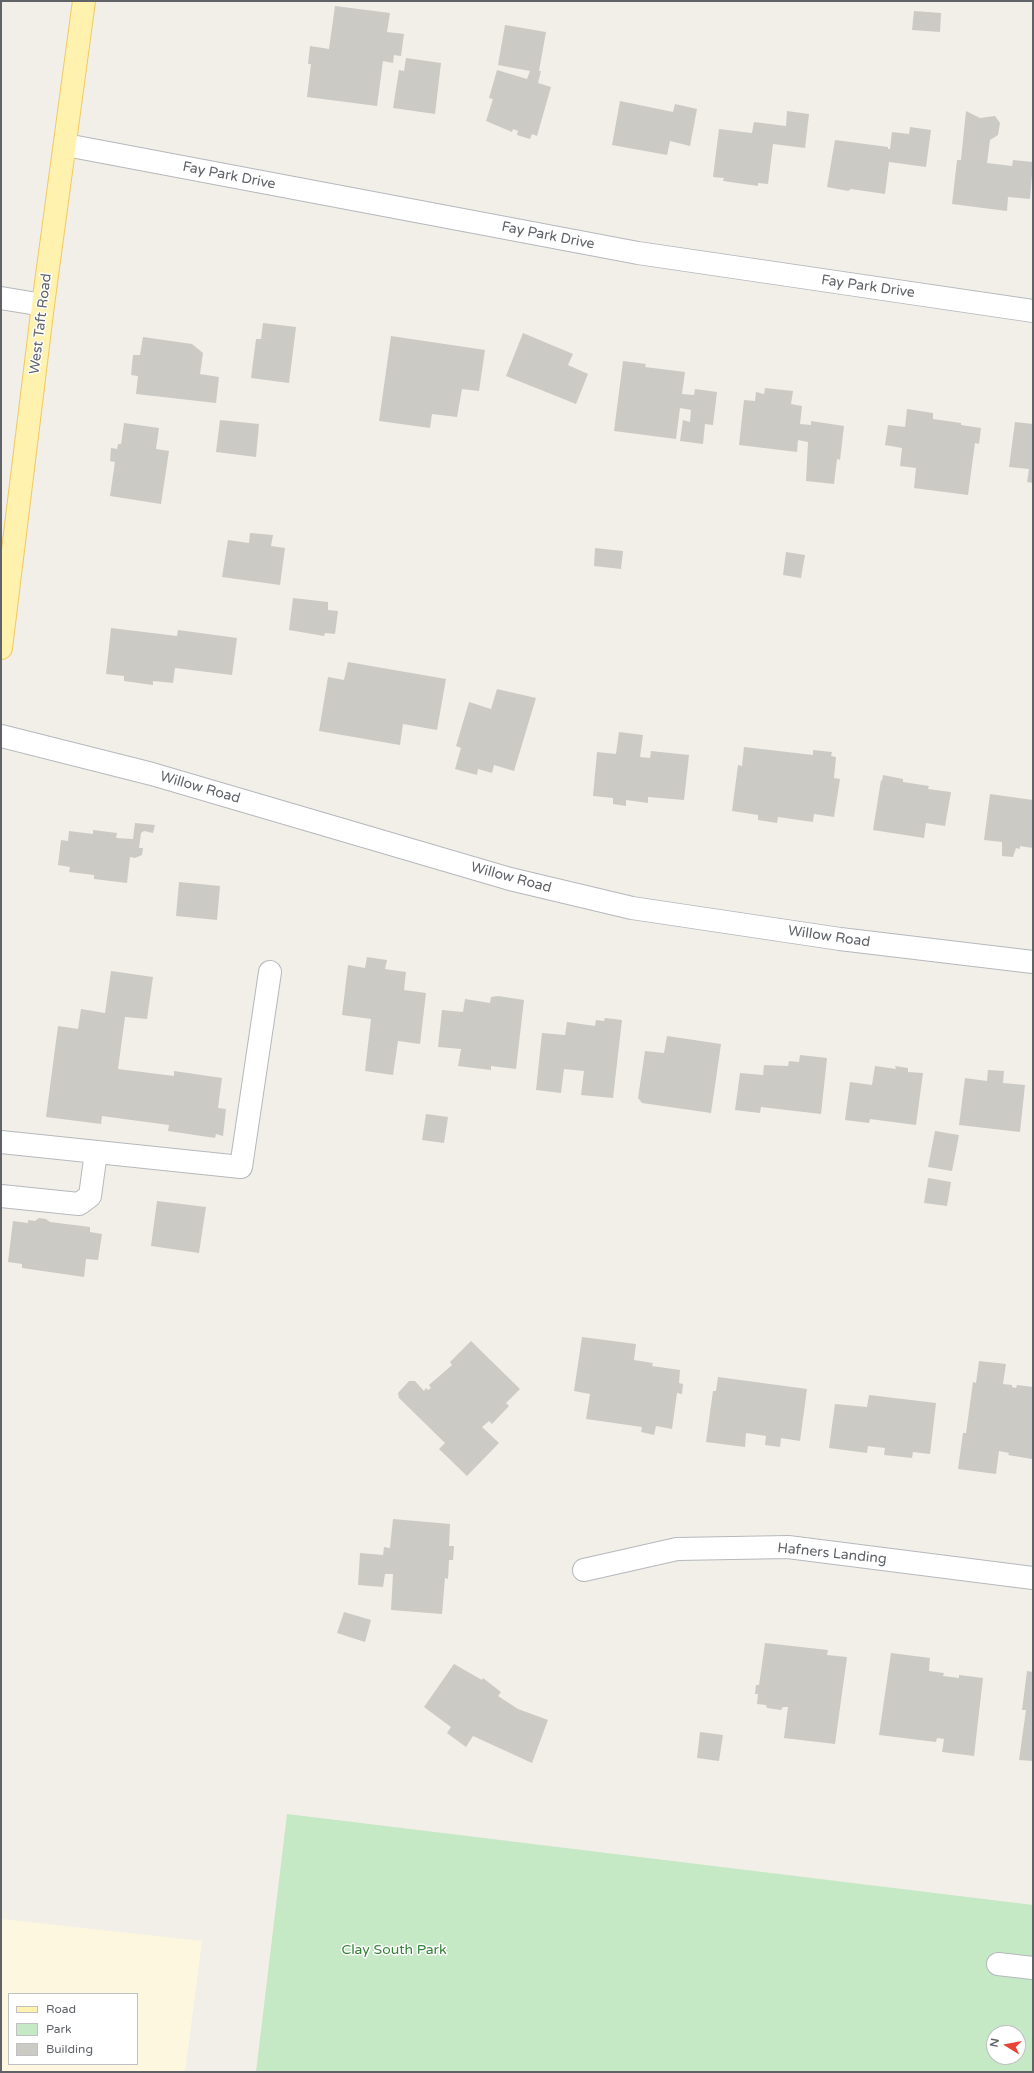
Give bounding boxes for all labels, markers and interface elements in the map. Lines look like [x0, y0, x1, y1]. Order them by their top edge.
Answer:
street label: Fay Park Drive [181, 159, 277, 193]
street label: Fay Park Drive [500, 219, 596, 253]
street label: Fay Park Drive [820, 272, 916, 302]
street label: West Taft Road [26, 273, 56, 375]
street label: Willow Road [158, 769, 242, 807]
street label: Willow Road [469, 859, 553, 897]
street label: Willow Road [787, 923, 871, 951]
street label: Hafners Landing [776, 1540, 888, 1568]
park label: Clay South Park [341, 1942, 447, 1958]
legend [8, 1993, 138, 2065]
text: Road [46, 2002, 76, 2016]
text: Park [46, 2022, 72, 2036]
north arrow [986, 2025, 1026, 2065]
text: N [987, 2037, 1002, 2048]
text: Building [46, 2042, 93, 2056]

